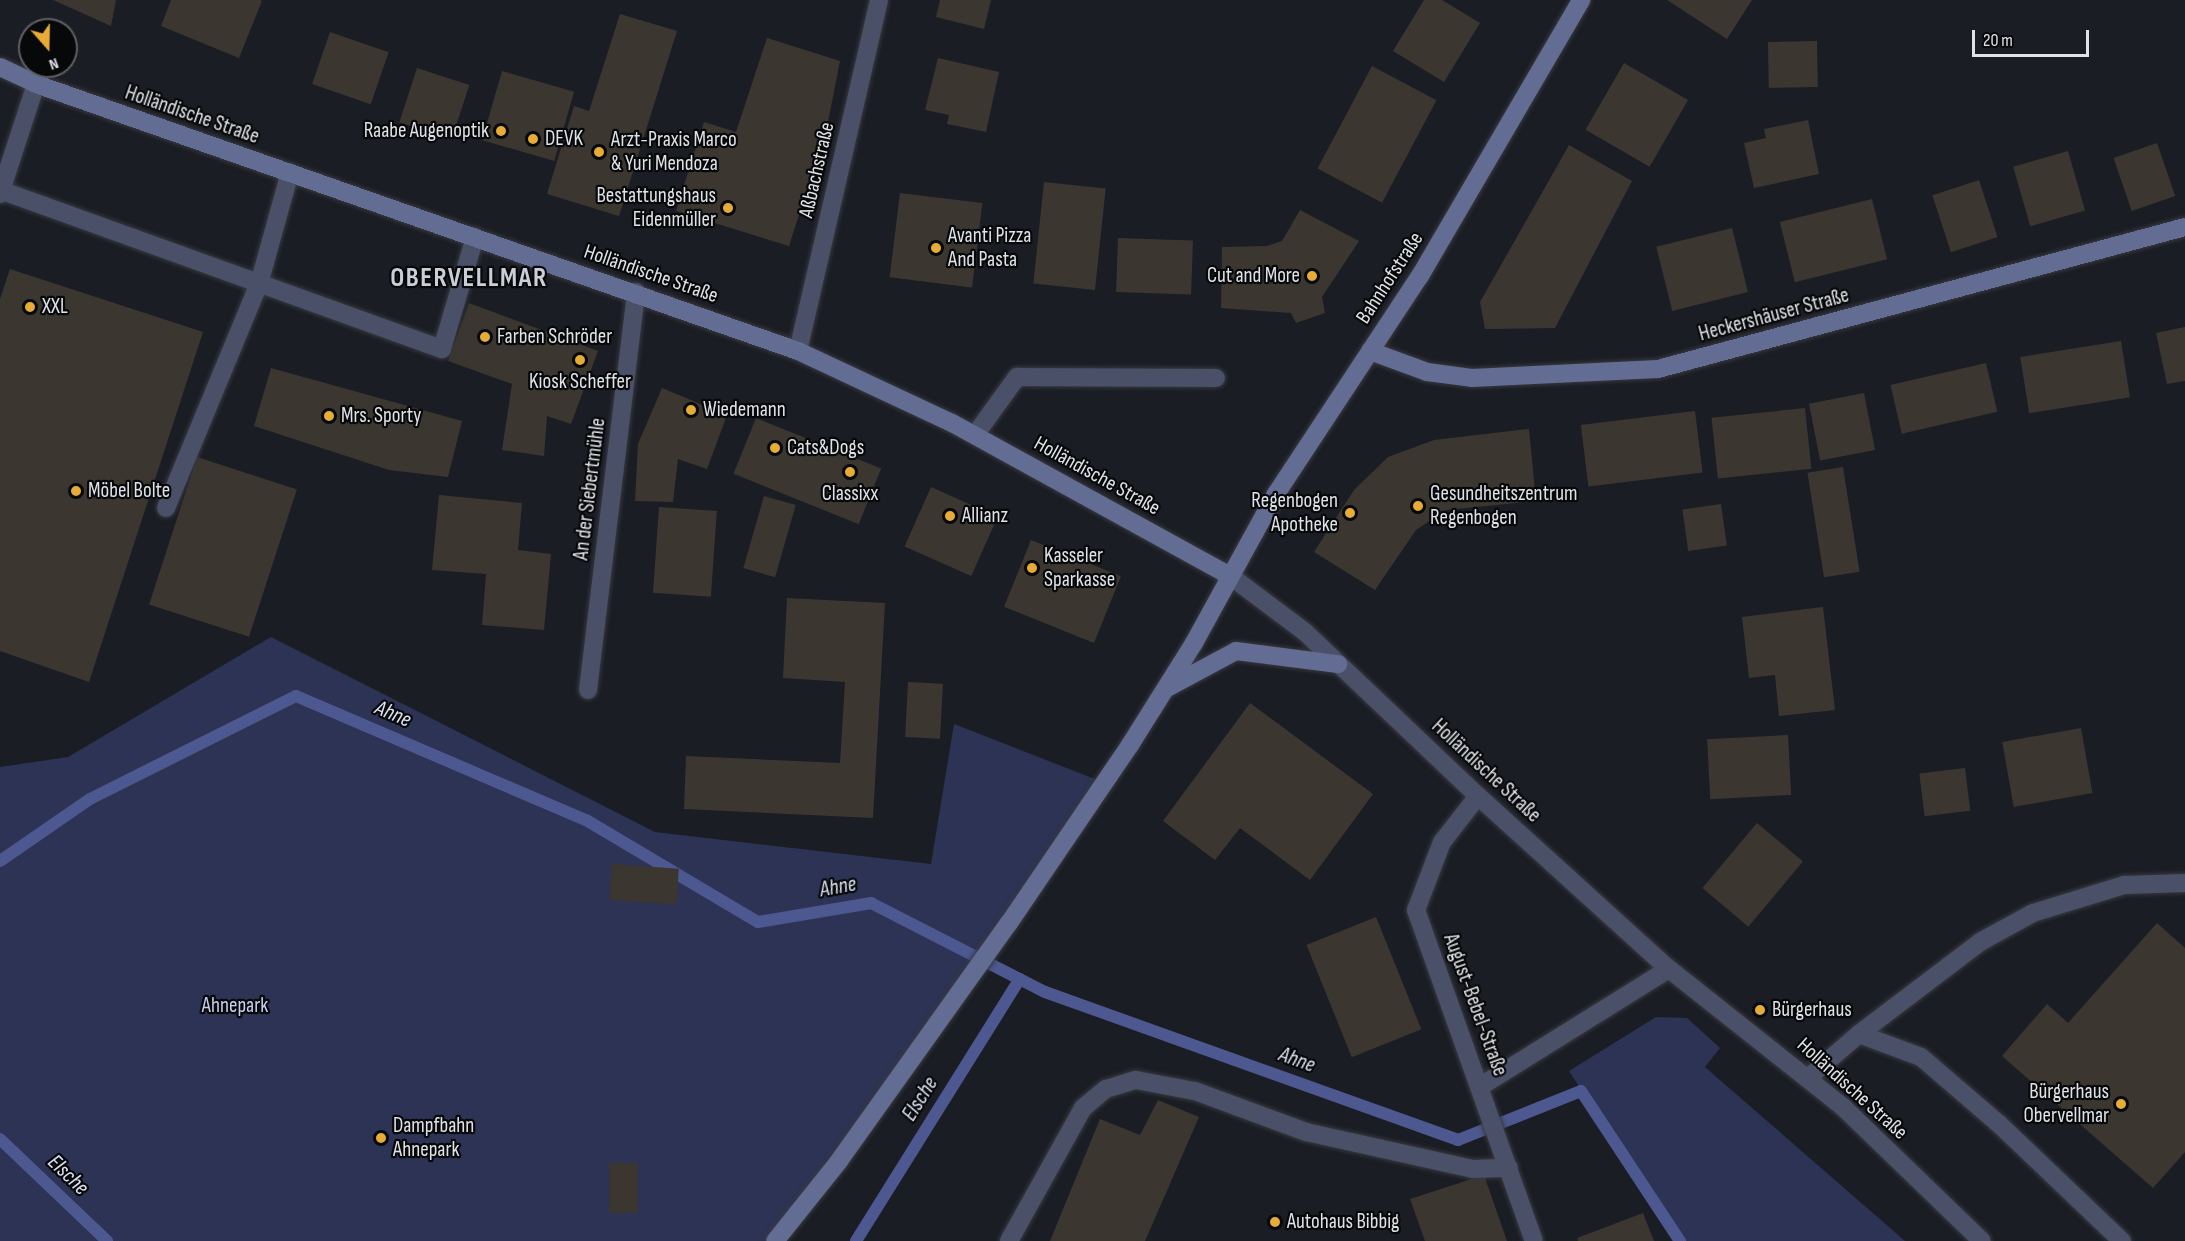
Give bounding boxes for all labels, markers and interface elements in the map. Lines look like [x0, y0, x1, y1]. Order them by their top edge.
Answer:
north arrow [18, 18, 78, 78]
scale bar [1975, 18, 2092, 56]
text: 20 m [1983, 30, 2013, 51]
text: N [46, 53, 61, 74]
street label: Holländische Straße [122, 80, 262, 150]
place label: Raabe Augenoptik [364, 118, 489, 144]
street label: Aßbachstraße [794, 120, 840, 220]
marker: Raabe Augenoptik [494, 124, 508, 138]
place label: DEVK [545, 126, 583, 152]
place label: Arzt-Praxis Marco & Yuri Mendoza [611, 127, 737, 177]
marker: DEVK [526, 132, 540, 146]
marker: Arzt-Praxis Marco & Yuri Mendoza [592, 145, 606, 159]
place label: Bestattungshaus Eidenmüller [596, 183, 716, 233]
marker: Bestattungshaus Eidenmüller [721, 201, 735, 215]
place label: Avanti Pizza And Pasta [948, 223, 1031, 273]
street label: Bahnhofstraße [1351, 227, 1429, 329]
street label: Holländische Straße [581, 239, 721, 309]
marker: Avanti Pizza And Pasta [929, 241, 943, 255]
district label: OBERVELLMAR [390, 263, 548, 295]
place label: Cut and More [1207, 263, 1300, 289]
marker: Cut and More [1305, 269, 1319, 283]
street label: Heckershäuser Straße [1696, 283, 1852, 347]
place label: XXL [42, 294, 68, 320]
marker: XXL [23, 300, 37, 314]
place label: Farben Schröder [497, 324, 612, 350]
marker: Farben Schröder [478, 330, 492, 344]
marker: Kiosk Scheffer [573, 353, 587, 367]
place label: Kiosk Scheffer [529, 369, 631, 395]
place label: Wiedemann [703, 397, 786, 423]
place label: Mrs. Sporty [341, 403, 421, 429]
marker: Wiedemann [684, 403, 698, 417]
marker: Mrs. Sporty [322, 409, 336, 423]
street label: An der Siebertmühle [569, 416, 611, 562]
street label: Holländische Straße [1030, 431, 1164, 521]
place label: Cats&Dogs [787, 435, 864, 461]
marker: Cats&Dogs [768, 441, 782, 455]
marker: Classixx [843, 465, 857, 479]
place label: Möbel Bolte [88, 478, 170, 504]
place label: Classixx [822, 481, 878, 507]
place label: Gesundheitszentrum Regenbogen [1430, 481, 1577, 531]
marker: Möbel Bolte [69, 484, 83, 498]
place label: Regenbogen Apotheke [1251, 488, 1338, 538]
marker: Gesundheitszentrum Regenbogen [1411, 499, 1425, 513]
place label: Allianz [962, 503, 1008, 529]
marker: Regenbogen Apotheke [1343, 506, 1357, 520]
marker: Allianz [943, 509, 957, 523]
place label: Kasseler Sparkasse [1044, 543, 1115, 593]
marker: Kasseler Sparkasse [1025, 561, 1039, 575]
water label: Ahne [371, 695, 415, 733]
street label: Holländische Straße [1426, 714, 1546, 828]
water label: Ahne [818, 871, 858, 903]
street label: August-Bebel-Straße [1438, 930, 1512, 1080]
park label: Ahnepark [202, 993, 268, 1019]
place label: Bürgerhaus [1772, 997, 1852, 1023]
marker: Bürgerhaus [1753, 1003, 1767, 1017]
street label: Holländische Straße [1792, 1033, 1912, 1145]
water label: Ahne [1275, 1041, 1319, 1079]
water label: Elsche [896, 1072, 944, 1126]
place label: Bürgerhaus Obervellmar [2023, 1079, 2109, 1129]
marker: Bürgerhaus Obervellmar [2114, 1097, 2128, 1111]
place label: Dampfbahn Ahnepark [393, 1113, 474, 1163]
marker: Dampfbahn Ahnepark [374, 1131, 388, 1145]
water label: Elsche [42, 1149, 94, 1201]
place label: Autohaus Bibbig [1287, 1209, 1399, 1235]
marker: Autohaus Bibbig [1268, 1215, 1282, 1229]

